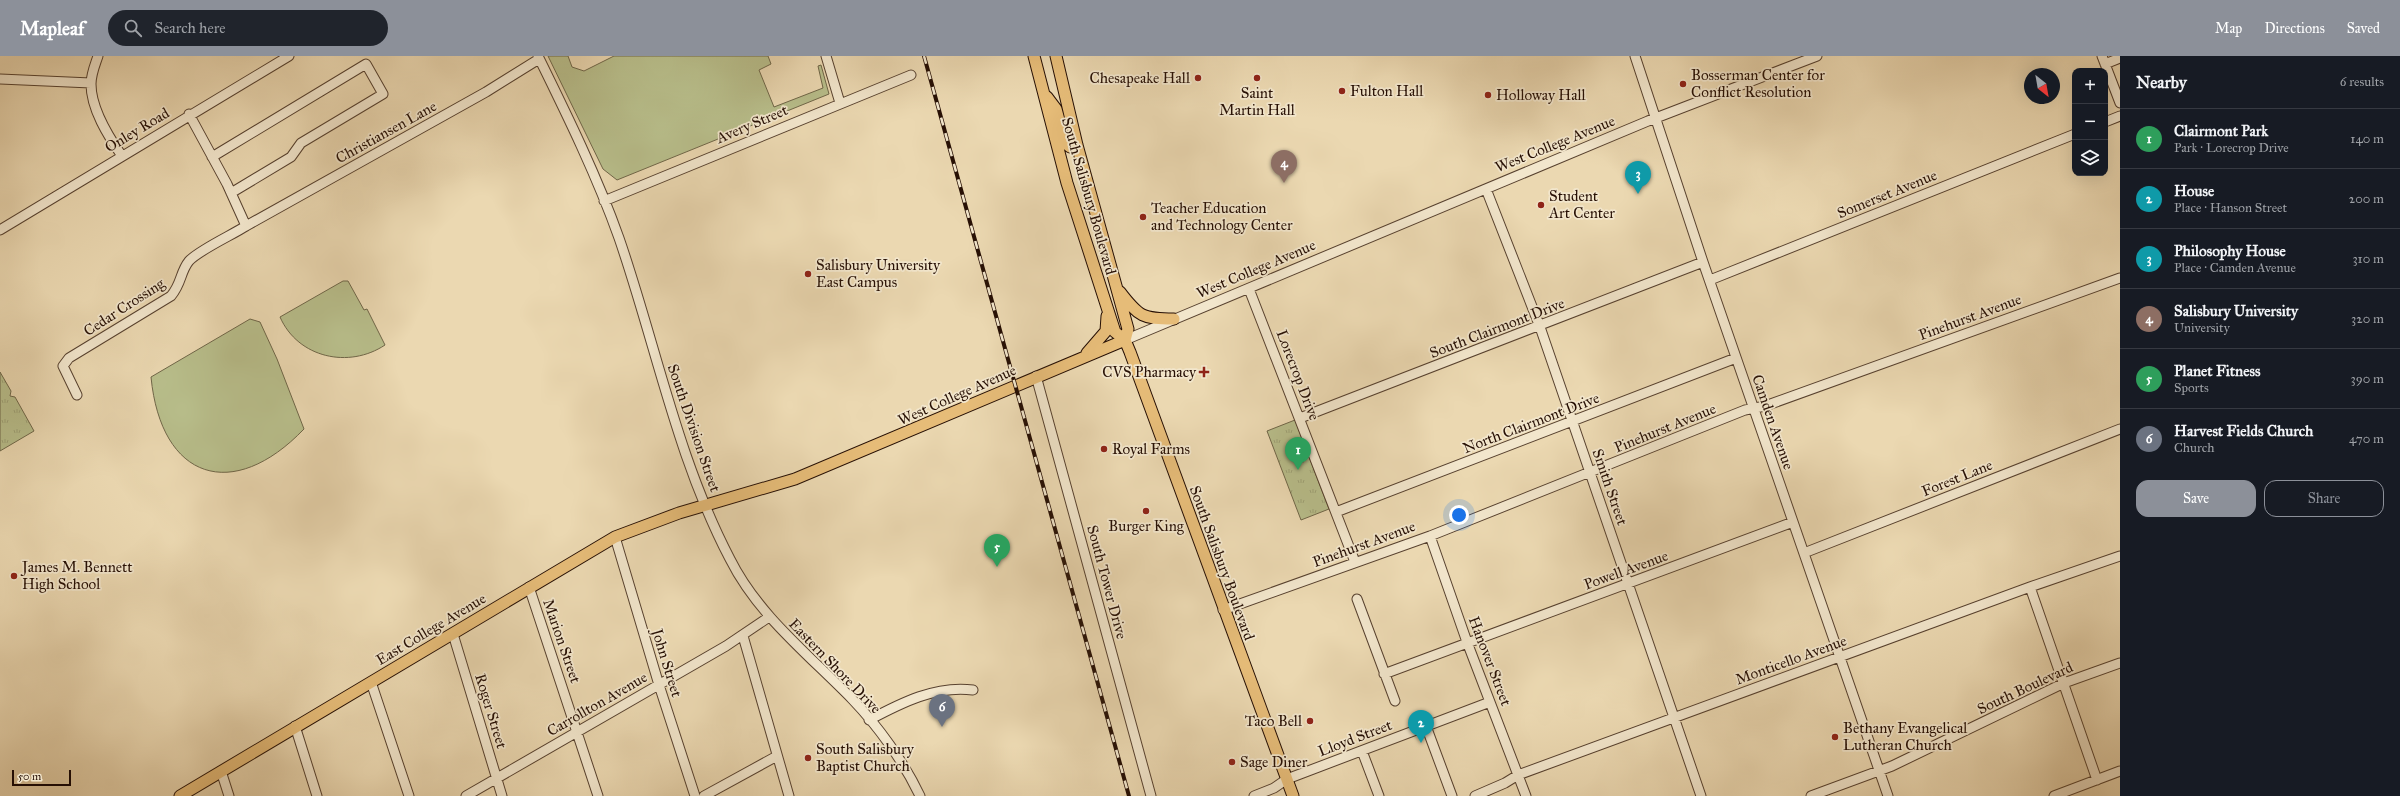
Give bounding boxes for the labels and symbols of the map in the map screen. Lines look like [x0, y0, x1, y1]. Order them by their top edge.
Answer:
place label: Bosserman Center for Conflict Resolution [1691, 66, 1825, 101]
north arrow [2024, 68, 2060, 104]
place label: Chesapeake Hall [1090, 69, 1191, 87]
marker: Chesapeake Hall [1193, 73, 1203, 83]
marker: Saint Martin Hall [1252, 73, 1262, 83]
marker: Bosserman Center for Conflict Resolution [1678, 79, 1688, 89]
place label: Fulton Hall [1350, 82, 1424, 100]
place label: Saint Martin Hall [1219, 84, 1296, 119]
marker: Fulton Hall [1337, 86, 1347, 96]
place label: Holloway Hall [1496, 86, 1587, 104]
marker: Holloway Hall [1483, 90, 1493, 100]
street label: Christiansen Lane [332, 97, 440, 167]
street label: Avery Street [713, 101, 791, 148]
street label: Onley Road [102, 104, 173, 156]
street label: West College Avenue [1492, 112, 1618, 176]
street label: South Salisbury Boulevard [1058, 115, 1120, 277]
pin: 4 [1271, 150, 1297, 183]
pin: 3 [1625, 161, 1651, 194]
street label: Somerset Avenue [1834, 166, 1940, 222]
place label: Student Art Center [1548, 187, 1615, 222]
place label: Teacher Education and Technology Center [1151, 199, 1293, 234]
marker: Student Art Center [1536, 200, 1546, 210]
marker: Teacher Education and Technology Center [1138, 212, 1148, 222]
street label: West College Avenue [1194, 236, 1318, 302]
place label: Salisbury University East Campus [816, 256, 941, 291]
marker: Salisbury University East Campus [803, 269, 813, 279]
street label: Cedar Crossing [80, 274, 169, 340]
street label: Pinehurst Avenue [1916, 290, 2024, 344]
street label: South Clairmont Drive [1427, 294, 1567, 362]
street label: Lorecrop Drive [1272, 327, 1324, 423]
street label: West College Avenue [895, 361, 1019, 429]
street label: South Division Street [664, 362, 725, 495]
place label: CVS Pharmacy [1102, 363, 1197, 381]
marker: CVS Pharmacy [1199, 367, 1209, 377]
street label: Camden Avenue [1748, 372, 1798, 472]
street label: North Clairmont Drive [1460, 389, 1602, 457]
street label: Pinehurst Avenue [1612, 399, 1718, 457]
pin: 1 [1285, 437, 1311, 470]
place label: Royal Farms [1112, 440, 1190, 458]
marker: Royal Farms [1099, 444, 1109, 454]
street label: Smith Street [1589, 447, 1632, 528]
street label: Forest Lane [1919, 456, 1995, 500]
street label: South Salisbury Boulevard [1186, 483, 1259, 643]
your location [1449, 505, 1469, 525]
marker: Burger King [1141, 506, 1151, 516]
place label: Burger King [1108, 517, 1185, 535]
street label: Pinehurst Avenue [1310, 517, 1418, 571]
street label: South Tower Drive [1083, 523, 1131, 641]
pin: 5 [984, 534, 1010, 567]
street label: Powell Avenue [1581, 546, 1671, 594]
place label: James M. Bennett High School [20, 558, 133, 593]
marker: James M. Bennett High School [9, 571, 19, 581]
street label: East College Avenue [373, 589, 489, 669]
street label: Marion Street [539, 597, 585, 686]
street label: Hanover Street [1465, 614, 1516, 709]
street label: Eastern Shore Drive [785, 615, 885, 717]
street label: John Street [647, 625, 686, 700]
street label: Monticello Avenue [1733, 632, 1849, 688]
street label: South Boulevard [1974, 658, 2076, 718]
street label: Carrollton Avenue [544, 668, 650, 740]
street label: Roger Street [471, 671, 511, 751]
pin: 6 [929, 694, 955, 727]
pin: 2 [1408, 710, 1434, 743]
place label: Taco Bell [1245, 712, 1303, 730]
street label: Lloyd Street [1316, 715, 1395, 760]
marker: Taco Bell [1305, 716, 1315, 726]
place label: Bethany Evangelical Lutheran Church [1843, 719, 1968, 754]
marker: Bethany Evangelical Lutheran Church [1830, 732, 1840, 742]
place label: South Salisbury Baptist Church [816, 740, 915, 775]
marker: South Salisbury Baptist Church [803, 753, 813, 763]
place label: Sage Diner [1240, 753, 1308, 771]
marker: Sage Diner [1227, 757, 1237, 767]
scale bar [12, 768, 71, 787]

